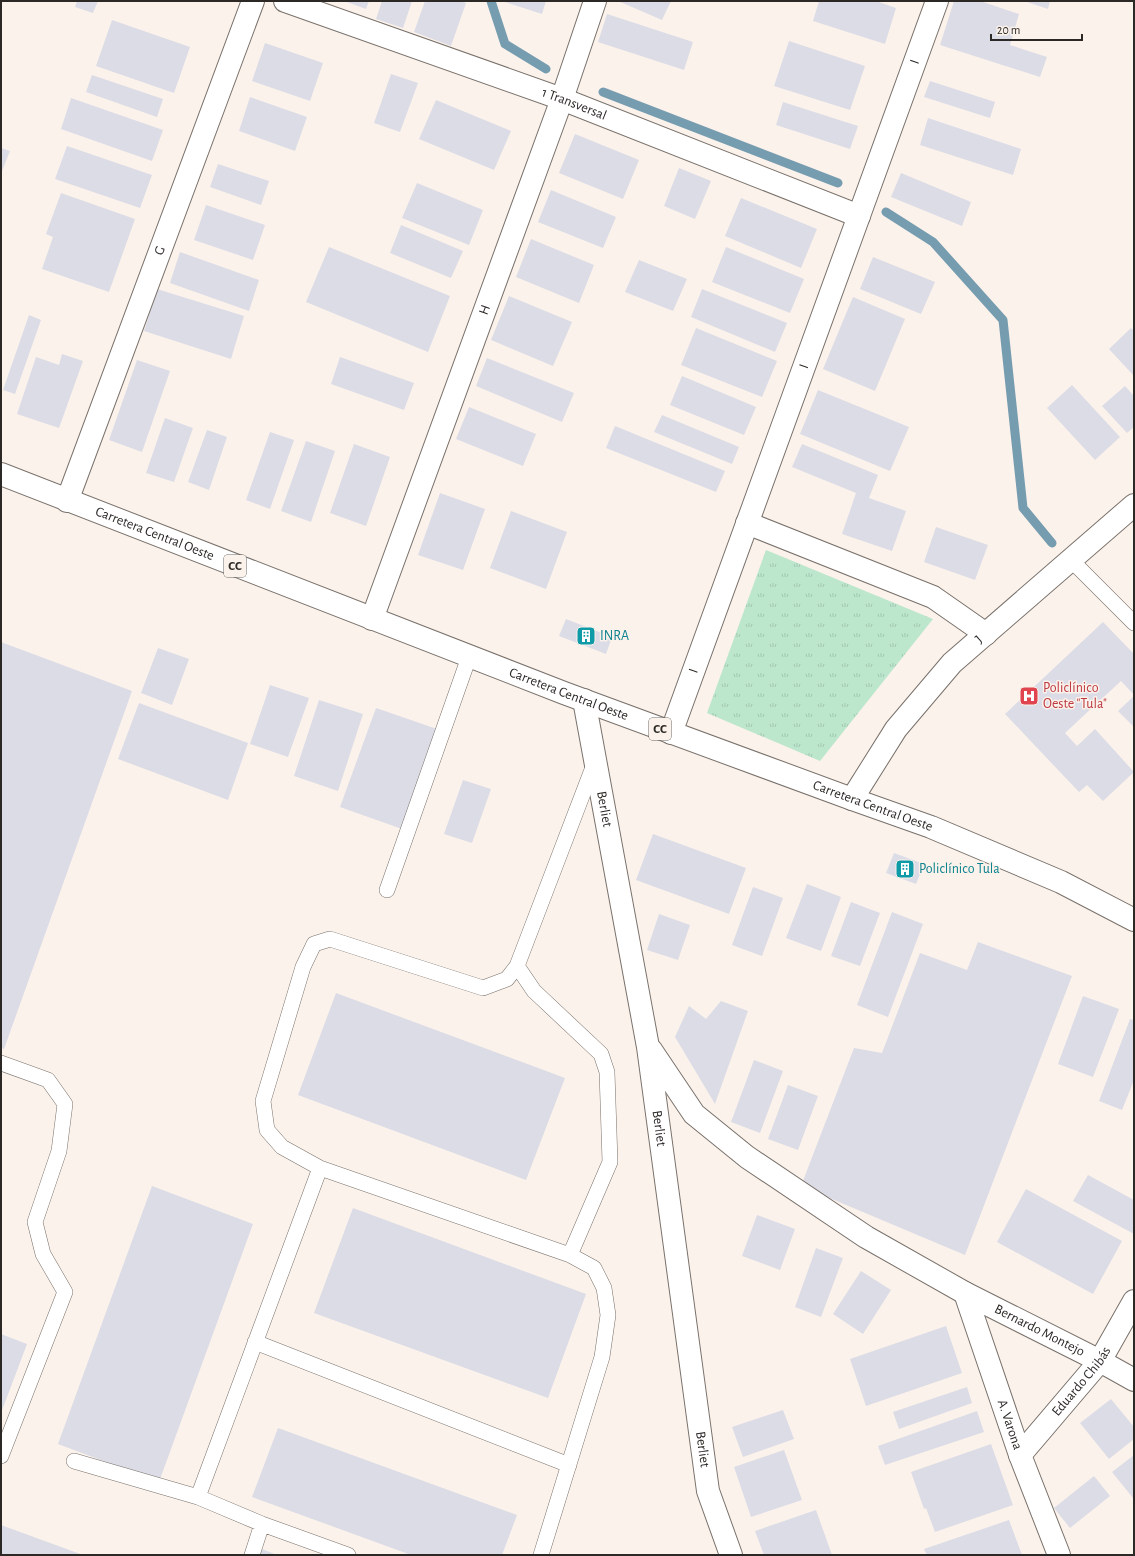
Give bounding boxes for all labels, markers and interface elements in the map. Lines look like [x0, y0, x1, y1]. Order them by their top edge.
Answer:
scale bar [991, 16, 1082, 42]
text: 20 m [997, 24, 1020, 36]
street label: I [908, 58, 922, 66]
street label: 1 Transversal [540, 85, 609, 123]
street label: G [152, 244, 168, 257]
street label: H [477, 303, 493, 317]
street label: I [797, 362, 811, 371]
street label: Carretera Central Oeste [93, 504, 216, 563]
road number: CC [224, 555, 246, 577]
building icon: INRA [575, 625, 597, 647]
place label: INRA [600, 629, 629, 643]
street label: J [973, 633, 985, 646]
street label: Carretera Central Oeste [507, 665, 630, 723]
street label: I [686, 667, 701, 675]
place label: Policlínico Oeste "Tula" [1043, 681, 1107, 711]
hospital icon: Policlínico Oeste "Tula" [1018, 685, 1040, 707]
road number: CC [649, 718, 671, 740]
street label: Carretera Central Oeste [811, 778, 935, 834]
street label: Berliet [594, 790, 614, 829]
building icon: Policlínico Tula [894, 858, 916, 880]
place label: Policlínico Tula [919, 862, 1000, 876]
street label: Berliet [650, 1110, 668, 1148]
street label: Bernardo Montejo [992, 1302, 1087, 1359]
street label: Eduardo Chibás [1049, 1344, 1113, 1419]
street label: A. Varona [995, 1398, 1025, 1452]
street label: Berliet [693, 1431, 712, 1469]

